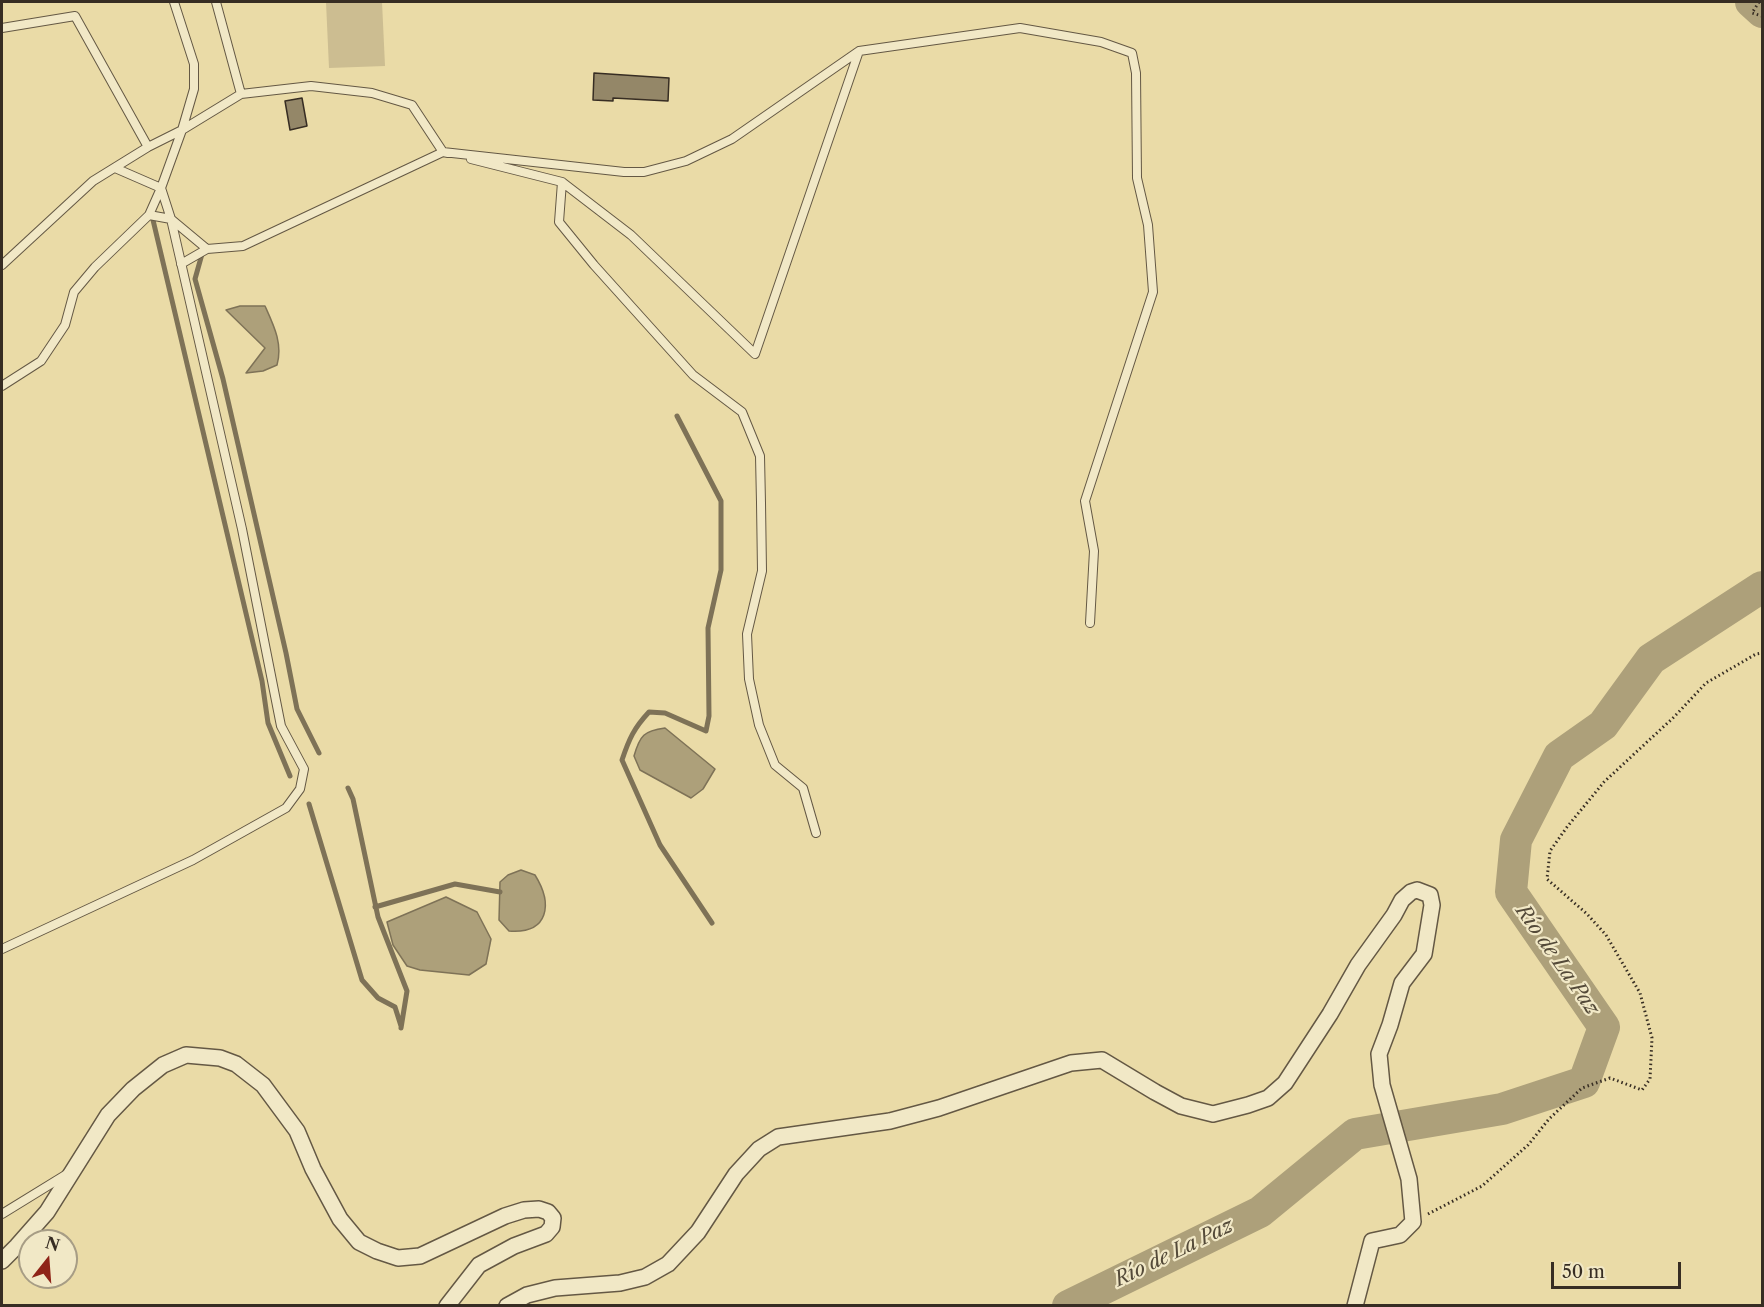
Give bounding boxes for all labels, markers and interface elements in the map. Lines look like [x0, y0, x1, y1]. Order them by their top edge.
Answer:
water label: Río de La Paz [1510, 900, 1604, 1020]
water label: Río de La Paz [1111, 1214, 1237, 1292]
north arrow [18, 1229, 78, 1289]
text: N [43, 1232, 62, 1255]
scale bar [1554, 1250, 1684, 1288]
text: 50 m [1562, 1261, 1605, 1283]

